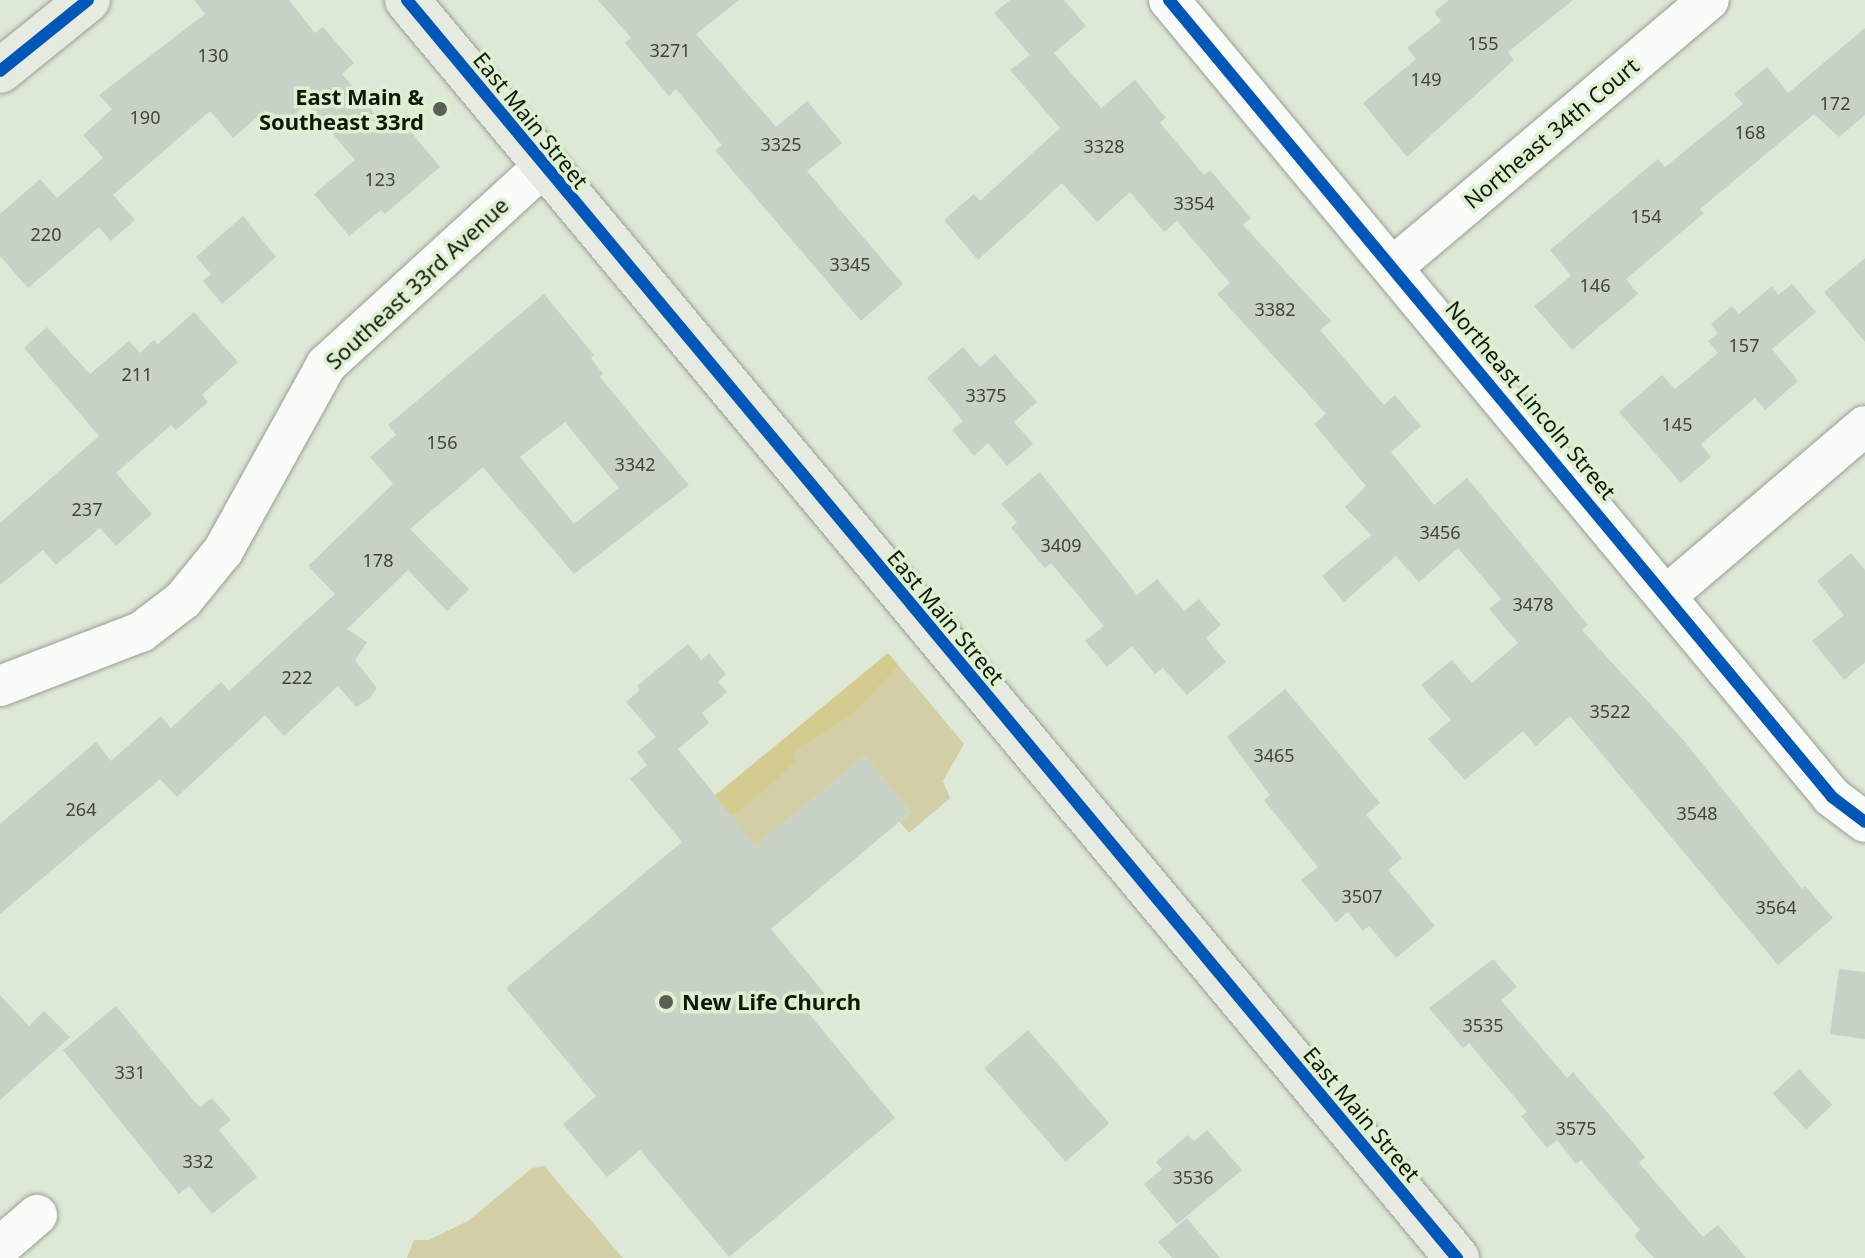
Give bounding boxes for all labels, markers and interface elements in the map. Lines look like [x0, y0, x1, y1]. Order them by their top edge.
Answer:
house number: 155 [1468, 32, 1498, 54]
house number: 3271 [649, 39, 691, 61]
house number: 130 [198, 44, 228, 66]
street label: East Main Street [468, 47, 594, 193]
street label: Northeast 34th Court [1458, 52, 1644, 214]
house number: 149 [1411, 68, 1441, 90]
place label: East Main & Southeast 33rd [259, 83, 424, 134]
house number: 172 [1820, 92, 1850, 114]
marker: East Main & Southeast 33rd [431, 100, 449, 118]
house number: 190 [130, 106, 160, 128]
house number: 168 [1735, 121, 1765, 143]
house number: 3325 [760, 133, 802, 155]
house number: 3328 [1083, 135, 1125, 157]
house number: 123 [365, 168, 395, 190]
street label: Southeast 33rd Avenue [320, 192, 514, 374]
house number: 3354 [1173, 192, 1215, 214]
house number: 154 [1631, 205, 1661, 227]
house number: 220 [31, 223, 61, 245]
house number: 3345 [829, 253, 871, 275]
house number: 146 [1580, 274, 1610, 296]
street label: Northeast Lincoln Street [1440, 295, 1622, 505]
house number: 3382 [1254, 298, 1296, 320]
house number: 157 [1729, 334, 1759, 356]
house number: 211 [122, 363, 152, 385]
house number: 3375 [965, 384, 1007, 406]
house number: 145 [1662, 413, 1692, 435]
house number: 156 [427, 431, 457, 453]
house number: 3342 [614, 453, 656, 475]
house number: 237 [72, 498, 102, 520]
house number: 3456 [1419, 521, 1461, 543]
house number: 3409 [1040, 534, 1082, 556]
street label: East Main Street [882, 544, 1010, 690]
house number: 178 [363, 549, 393, 571]
house number: 3478 [1512, 593, 1554, 615]
house number: 222 [282, 666, 312, 688]
house number: 3522 [1589, 700, 1631, 722]
house number: 3465 [1253, 744, 1295, 766]
house number: 264 [66, 798, 96, 820]
house number: 3548 [1676, 802, 1718, 824]
house number: 3507 [1341, 885, 1383, 907]
house number: 3564 [1755, 896, 1797, 918]
place label: New Life Church [682, 989, 861, 1015]
marker: New Life Church [657, 993, 675, 1011]
house number: 3535 [1462, 1014, 1504, 1036]
street label: East Main Street [1298, 1041, 1426, 1187]
house number: 331 [115, 1061, 145, 1083]
house number: 3575 [1555, 1117, 1597, 1139]
house number: 332 [183, 1150, 213, 1172]
house number: 3536 [1172, 1166, 1214, 1188]

